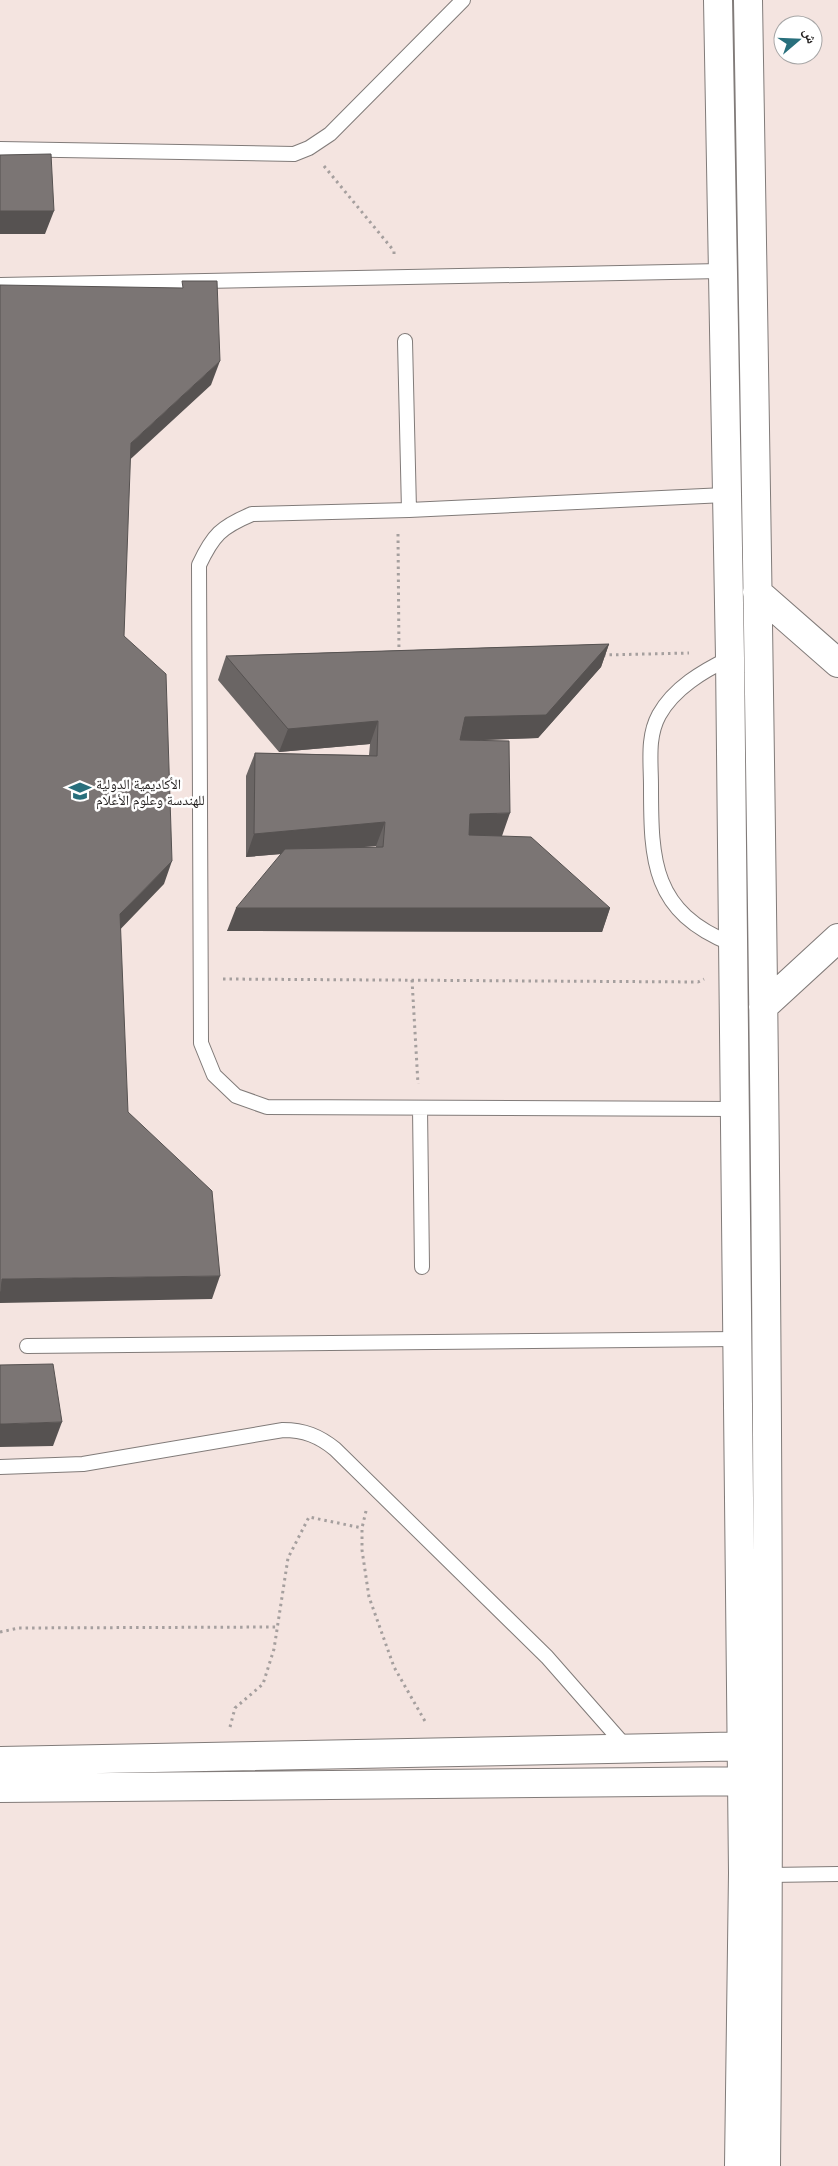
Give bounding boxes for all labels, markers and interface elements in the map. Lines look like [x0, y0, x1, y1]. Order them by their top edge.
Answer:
north arrow [773, 15, 823, 65]
text: ش [799, 25, 822, 46]
place label: الأكاديمية الدولية للهندسة وعلوم الأعلام [96, 774, 205, 810]
school or university icon: الأكاديمية الدولية للهندسة وعلوم الأعلام [67, 778, 93, 804]

